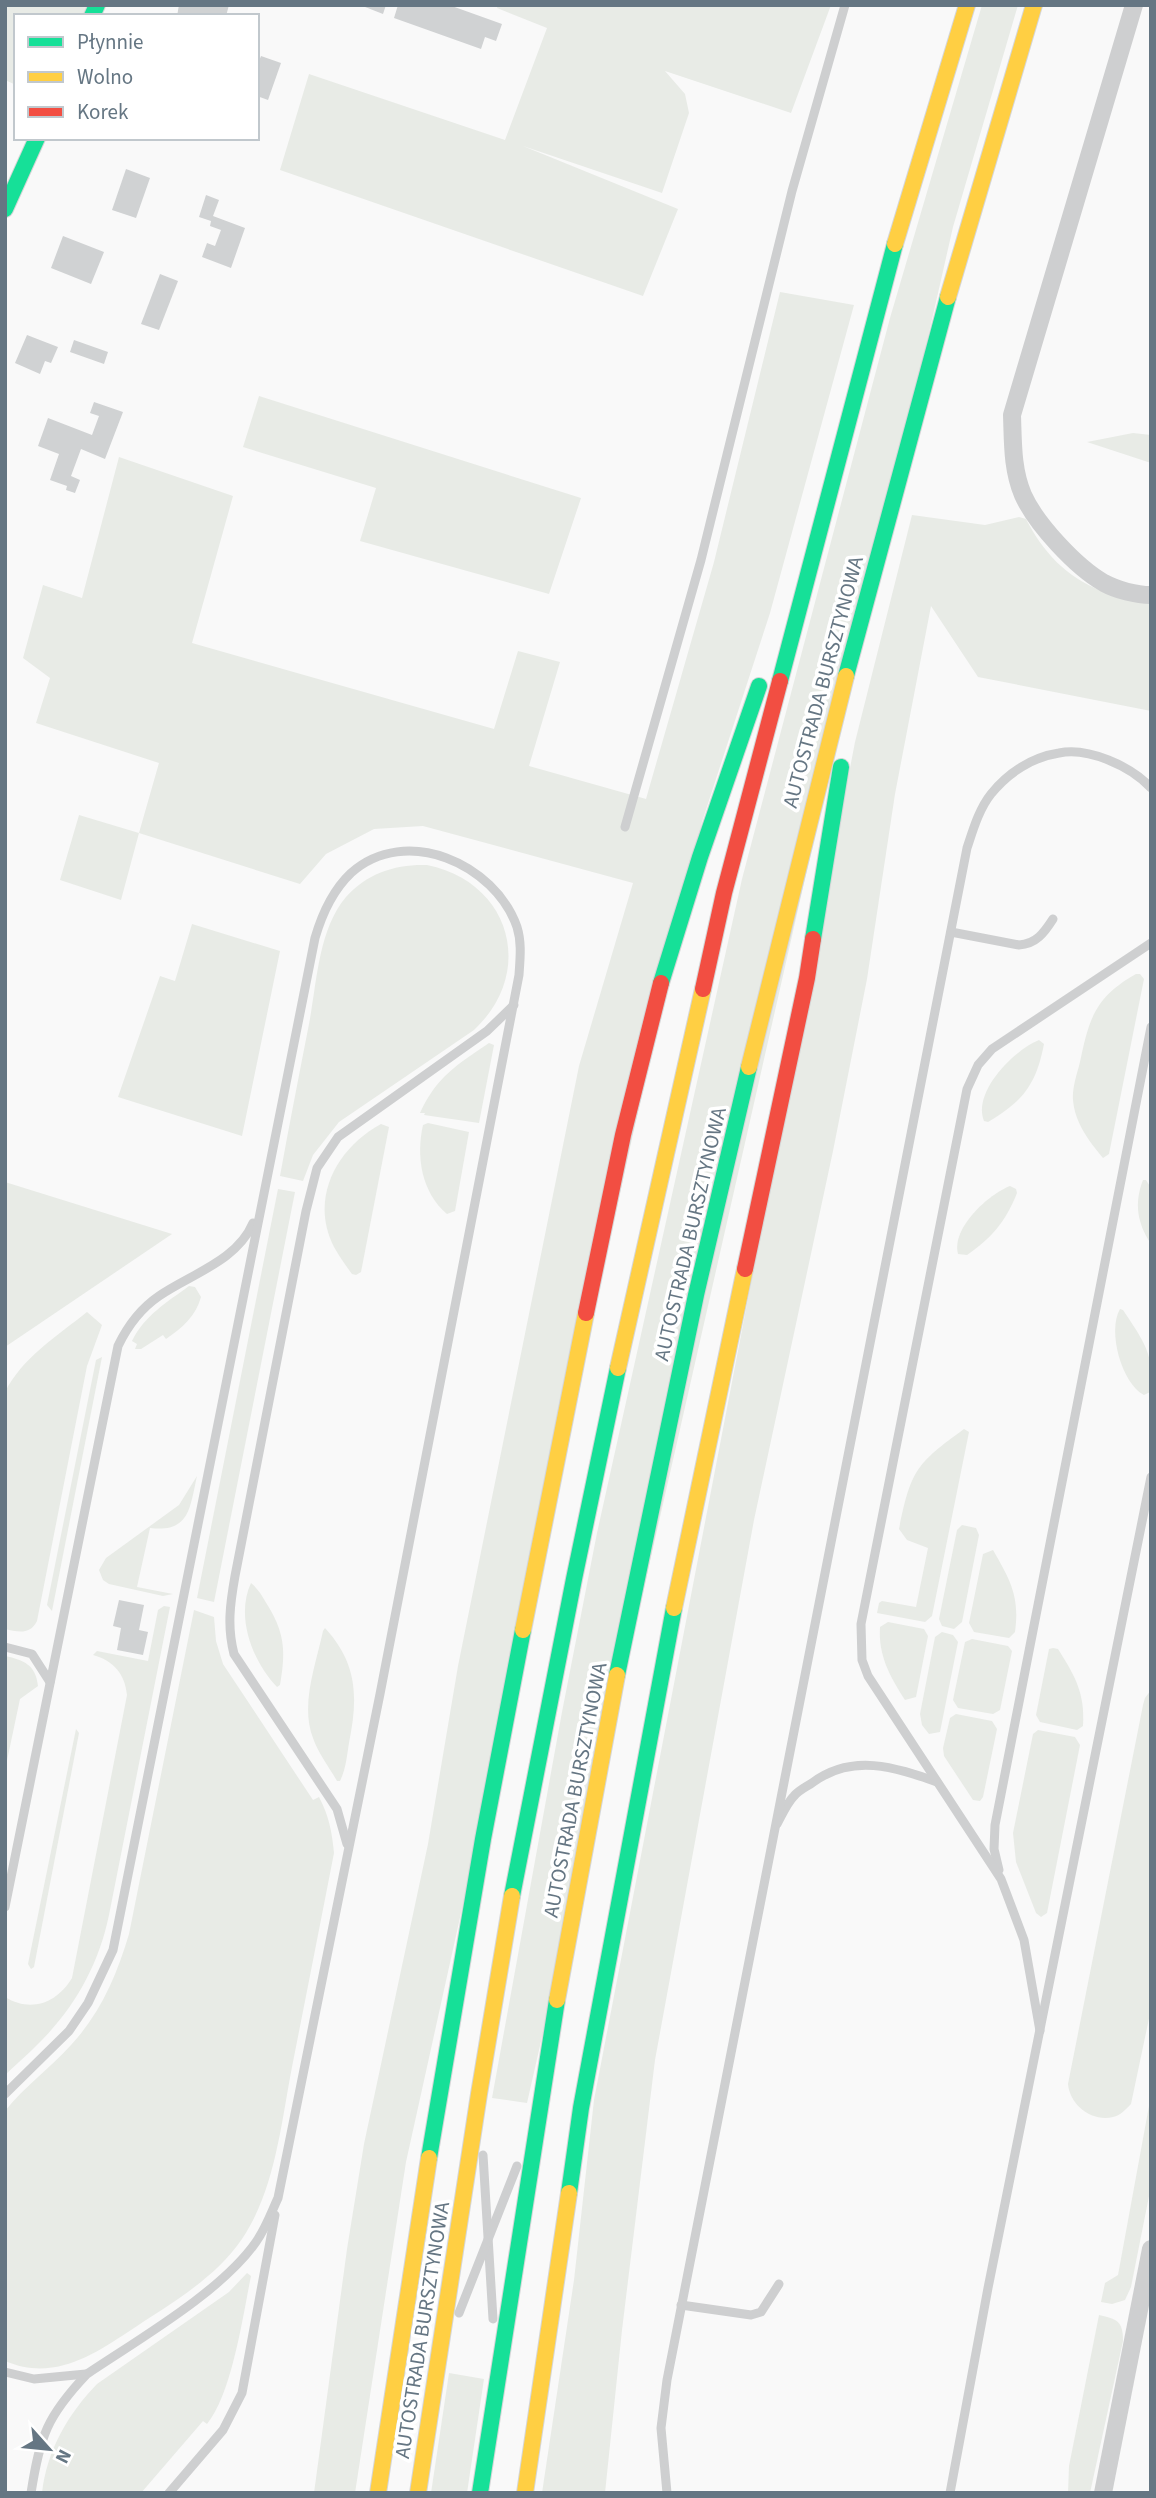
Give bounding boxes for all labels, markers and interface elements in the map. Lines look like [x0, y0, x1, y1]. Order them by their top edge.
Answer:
legend [14, 14, 259, 140]
text: Płynnie [77, 27, 144, 57]
text: Wolno [77, 62, 133, 92]
text: Korek [77, 97, 129, 127]
street label: AUTOSTRADA BURSZTYNOWA [775, 552, 871, 811]
street label: AUTOSTRADA BURSZTYNOWA [646, 1104, 734, 1364]
street label: AUTOSTRADA BURSZTYNOWA [536, 1659, 615, 1920]
street label: AUTOSTRADA BURSZTYNOWA [387, 2199, 457, 2460]
north arrow [14, 2414, 84, 2484]
text: N [48, 2444, 78, 2468]

